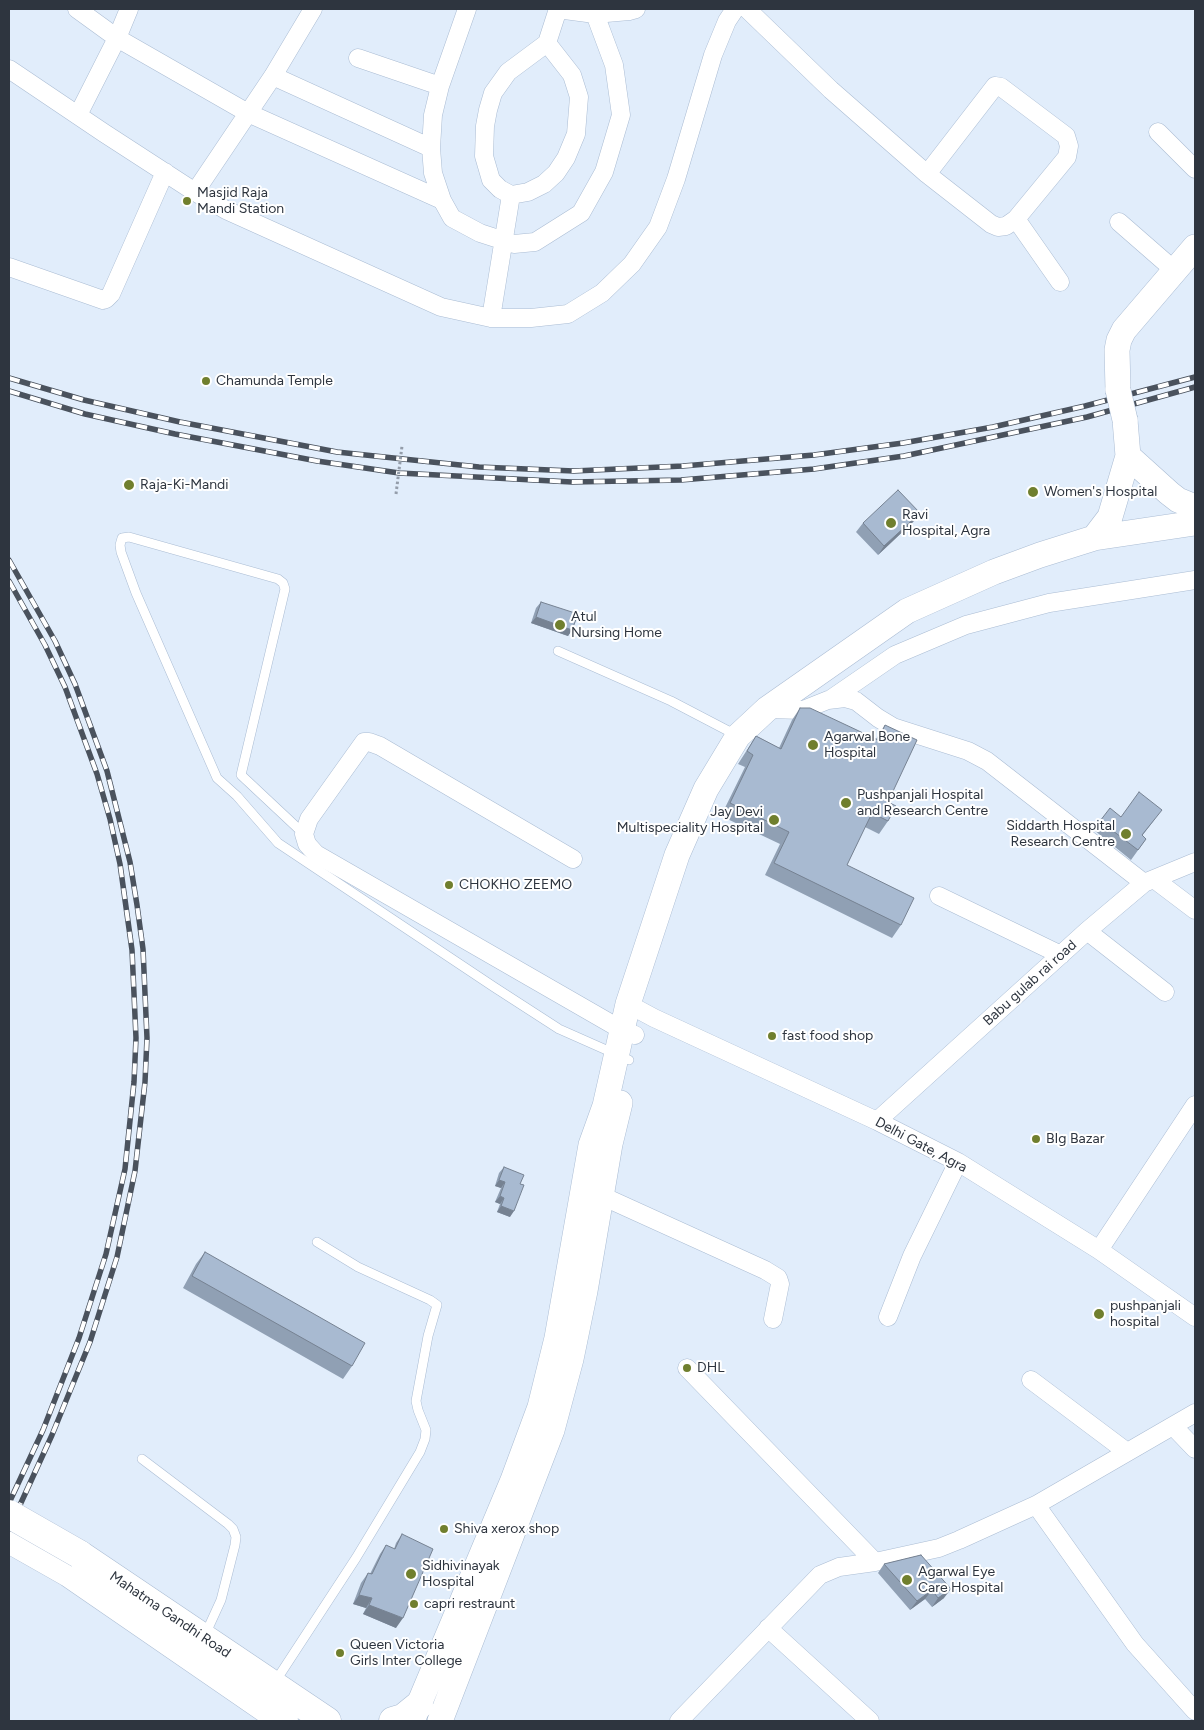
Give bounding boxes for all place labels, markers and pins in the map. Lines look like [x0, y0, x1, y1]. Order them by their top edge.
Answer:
place label: Masjid Raja Mandi Station [197, 185, 284, 218]
marker: Masjid Raja Mandi Station [181, 195, 193, 207]
place label: Chamunda Temple [216, 373, 333, 389]
marker: Chamunda Temple [200, 375, 212, 387]
place label: Raja-Ki-Mandi [140, 477, 229, 493]
marker: Raja-Ki-Mandi [122, 478, 136, 492]
place label: Women's Hospital [1044, 484, 1157, 500]
marker: Women's Hospital [1026, 485, 1040, 499]
place label: Ravi Hospital, Agra [902, 507, 990, 540]
marker: Ravi Hospital, Agra [884, 516, 898, 530]
place label: Atul Nursing Home [571, 609, 662, 642]
marker: Atul Nursing Home [553, 618, 567, 632]
place label: Agarwal Bone Hospital [824, 729, 910, 762]
marker: Agarwal Bone Hospital [806, 738, 820, 752]
place label: Pushpanjali Hospital and Research Centre [857, 787, 988, 820]
marker: Pushpanjali Hospital and Research Centre [839, 796, 853, 810]
place label: Jay Devi Multispeciality Hospital [617, 804, 763, 836]
marker: Jay Devi Multispeciality Hospital [767, 813, 781, 827]
place label: Siddarth Hospital Research Centre [1006, 818, 1115, 850]
marker: Siddarth Hospital Research Centre [1119, 827, 1133, 841]
place label: CHOKHO ZEEMO [459, 877, 572, 893]
marker: CHOKHO ZEEMO [443, 879, 455, 891]
place label: fast food shop [782, 1028, 873, 1044]
marker: fast food shop [766, 1030, 778, 1042]
place label: BIg Bazar [1046, 1131, 1104, 1147]
marker: BIg Bazar [1030, 1133, 1042, 1145]
place label: pushpanjali hospital [1110, 1298, 1181, 1330]
marker: pushpanjali hospital [1092, 1307, 1106, 1321]
place label: DHL [697, 1360, 724, 1376]
marker: DHL [681, 1362, 693, 1374]
place label: Shiva xerox shop [454, 1521, 559, 1537]
marker: Shiva xerox shop [438, 1523, 450, 1535]
place label: Sidhivinayak Hospital [422, 1558, 500, 1590]
place label: Agarwal Eye Care Hospital [918, 1564, 1003, 1596]
marker: Sidhivinayak Hospital [404, 1567, 418, 1581]
marker: Agarwal Eye Care Hospital [900, 1573, 914, 1587]
place label: capri restraunt [424, 1596, 515, 1612]
marker: capri restraunt [408, 1598, 420, 1610]
place label: Queen Victoria Girls Inter College [350, 1637, 462, 1670]
marker: Queen Victoria Girls Inter College [334, 1647, 346, 1659]

